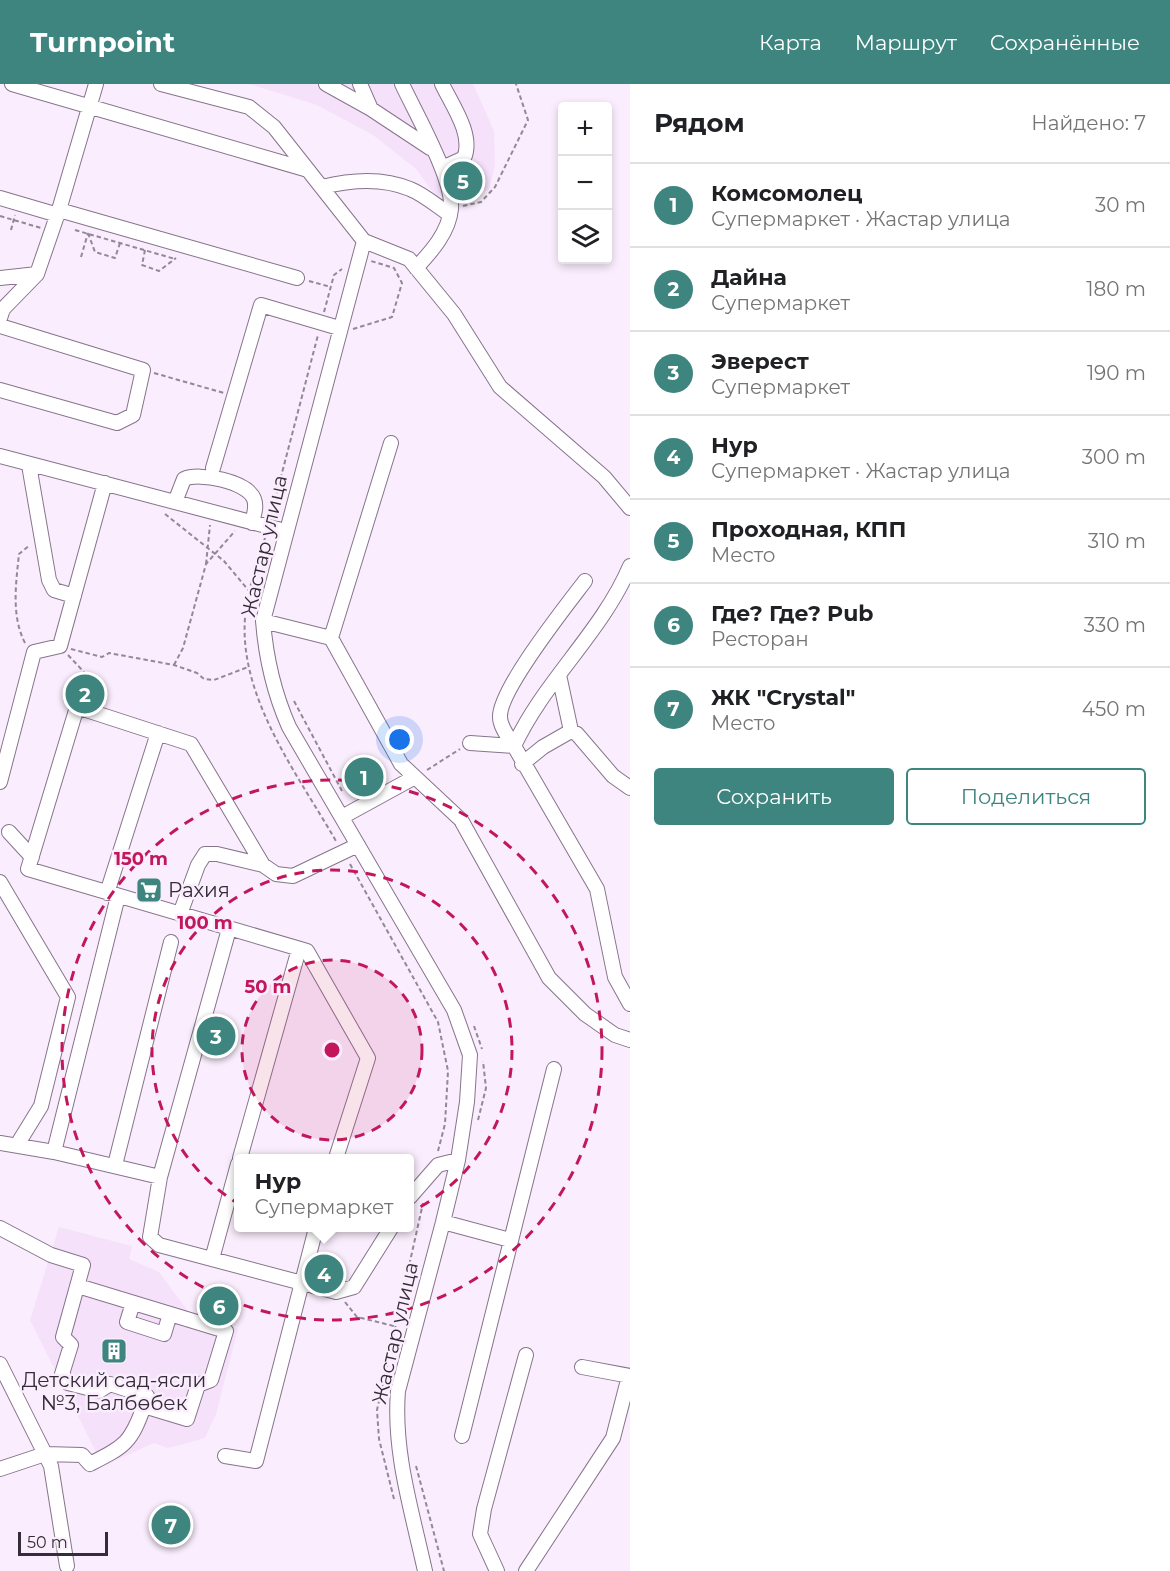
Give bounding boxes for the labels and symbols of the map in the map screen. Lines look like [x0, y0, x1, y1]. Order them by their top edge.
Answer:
pin: 5 [444, 158, 482, 204]
street label: Жастар улица [236, 473, 292, 619]
pin: 2 [66, 672, 104, 716]
your location [385, 725, 414, 754]
pin: 1 [344, 754, 384, 800]
text: 150 m [114, 848, 168, 870]
supermarket icon: Рахия [134, 875, 164, 905]
place label: Рахия [168, 878, 230, 902]
text: 100 m [177, 912, 233, 934]
text: 50 m [245, 976, 291, 998]
pin: 3 [196, 1014, 236, 1058]
centre of rings [322, 1040, 342, 1060]
pin: 4 [304, 1252, 344, 1296]
street label: Жастар улица [367, 1260, 423, 1406]
pin: 6 [200, 1284, 238, 1328]
building icon: Детский сад-ясли №3, Балбөбек [99, 1336, 129, 1366]
place label: Детский сад-ясли №3, Балбөбек [22, 1368, 206, 1415]
pin: 7 [152, 1502, 190, 1548]
scale bar [18, 1529, 108, 1556]

